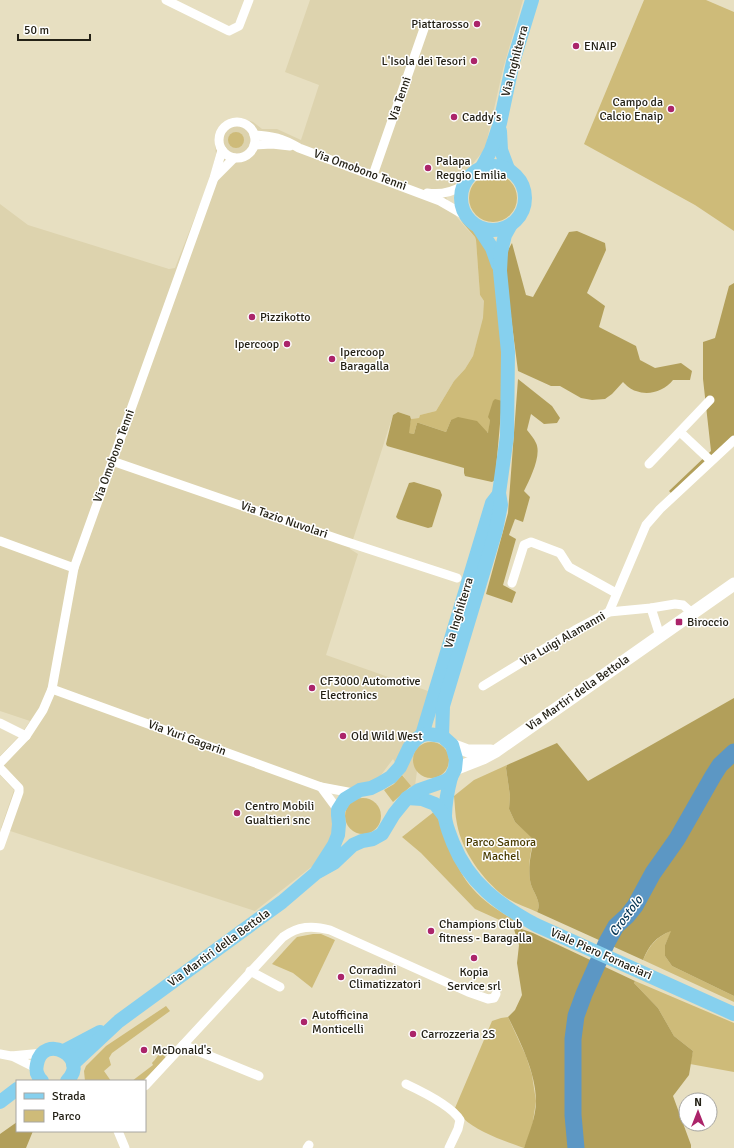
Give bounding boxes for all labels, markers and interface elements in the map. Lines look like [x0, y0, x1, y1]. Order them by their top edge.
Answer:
scale bar [18, 16, 90, 42]
place label: Piattarosso [411, 17, 469, 32]
marker: Piattarosso [472, 19, 482, 29]
text: 50 m [24, 23, 49, 38]
street label: Via Inghilterra [498, 24, 532, 98]
place label: ENAIP [584, 39, 617, 54]
marker: ENAIP [571, 41, 581, 51]
place label: L'Isola dei Tesori [382, 54, 466, 69]
marker: L'Isola dei Tesori [469, 56, 479, 66]
street label: Via Tenni [385, 75, 415, 123]
place label: Campo da Calcio Enaip [599, 95, 663, 124]
marker: Campo da Calcio Enaip [666, 104, 676, 114]
place label: Caddy's [462, 110, 501, 125]
marker: Caddy's [449, 112, 459, 122]
street label: Via Omobono Tenni [311, 146, 409, 194]
place label: Palapa Reggio Emilia [436, 154, 506, 183]
marker: Palapa Reggio Emilia [423, 163, 433, 173]
place label: Pizzikotto [260, 310, 310, 325]
marker: Pizzikotto [247, 312, 257, 322]
place label: Ipercoop [234, 337, 279, 352]
marker: Ipercoop [282, 339, 292, 349]
place label: Ipercoop Baragalla [340, 345, 389, 374]
marker: Ipercoop Baragalla [327, 354, 337, 364]
street label: Via Omobono Tenni [90, 407, 138, 505]
street label: Via Tazio Nuvolari [238, 498, 330, 542]
street label: Via Inghilterra [441, 576, 477, 650]
street label: Via Luigi Alamanni [518, 609, 608, 669]
place label: Biroccio [687, 615, 729, 630]
marker: Biroccio [674, 617, 684, 627]
street label: Via Martiri della Bettola [523, 652, 633, 734]
place label: CF3000 Automotive Electronics [320, 674, 421, 703]
marker: CF3000 Automotive Electronics [307, 683, 317, 693]
street label: Via Yuri Gagarin [146, 717, 228, 759]
place label: Old Wild West [351, 729, 422, 744]
marker: Old Wild West [338, 731, 348, 741]
place label: Centro Mobili Gualtieri snc [245, 799, 314, 828]
marker: Centro Mobili Gualtieri snc [232, 808, 242, 818]
park label: Parco Samora Machel [466, 835, 536, 864]
water label: Crostolo [606, 892, 647, 939]
street label: Via Martiri della Bettola [165, 906, 273, 990]
place label: Champions Club fitness - Baragalla [439, 917, 532, 946]
street label: Viale Piero Fornaciari [548, 925, 654, 983]
marker: Champions Club fitness - Baragalla [426, 926, 436, 936]
marker: Kopia Service srl [469, 953, 479, 963]
place label: Corradini Climatizzatori [349, 963, 421, 992]
place label: Kopia Service srl [447, 965, 501, 994]
marker: Corradini Climatizzatori [336, 972, 346, 982]
place label: Autofficina Monticelli [312, 1008, 368, 1037]
marker: Autofficina Monticelli [299, 1017, 309, 1027]
place label: Carrozzeria 2S [421, 1027, 496, 1042]
marker: Carrozzeria 2S [408, 1029, 418, 1039]
place label: McDonald's [152, 1043, 212, 1058]
marker: McDonald's [139, 1045, 149, 1055]
legend [16, 1080, 146, 1132]
text: Strada [52, 1089, 86, 1104]
north arrow [678, 1092, 718, 1132]
text: N [694, 1096, 702, 1109]
text: Parco [52, 1109, 81, 1124]

